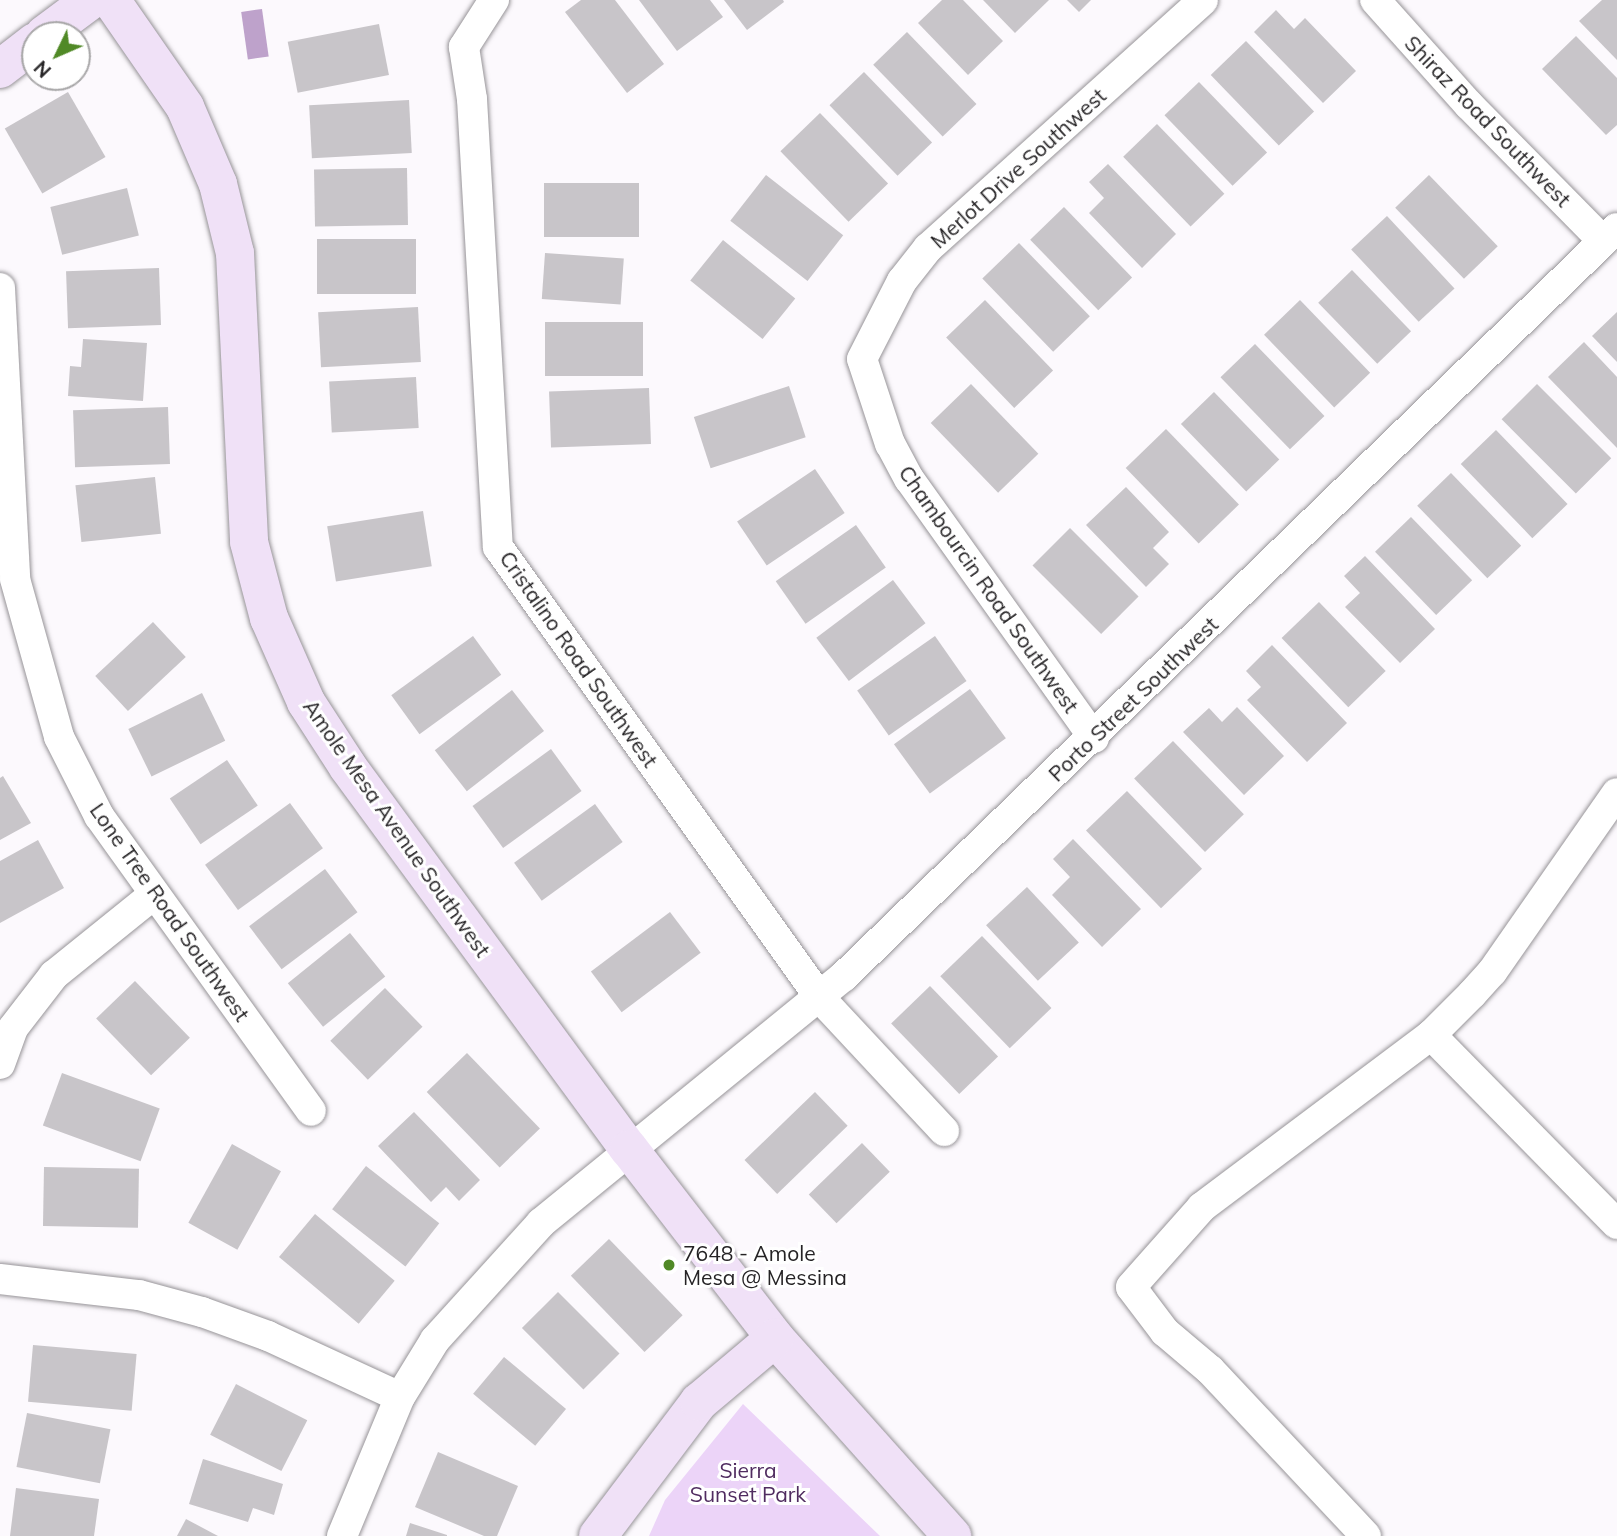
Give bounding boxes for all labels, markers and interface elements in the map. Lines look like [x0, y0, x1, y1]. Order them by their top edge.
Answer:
north arrow [21, 21, 91, 91]
street label: Shiraz Road Southwest [1400, 30, 1576, 212]
text: N [29, 56, 56, 83]
street label: Merlot Drive Southwest [925, 83, 1111, 253]
street label: Chambourcin Road Southwest [894, 461, 1084, 717]
street label: Cristalino Road Southwest [495, 546, 663, 772]
street label: Porto Street Southwest [1043, 612, 1223, 786]
street label: Amole Mesa Avenue Southwest [298, 695, 496, 961]
street label: Lone Tree Road Southwest [85, 798, 255, 1026]
place label: 7648 - Amole Mesa @ Messina [683, 1240, 847, 1290]
marker: 7648 - Amole Mesa @ Messina [661, 1257, 677, 1273]
park label: Sierra Sunset Park [690, 1457, 806, 1507]

